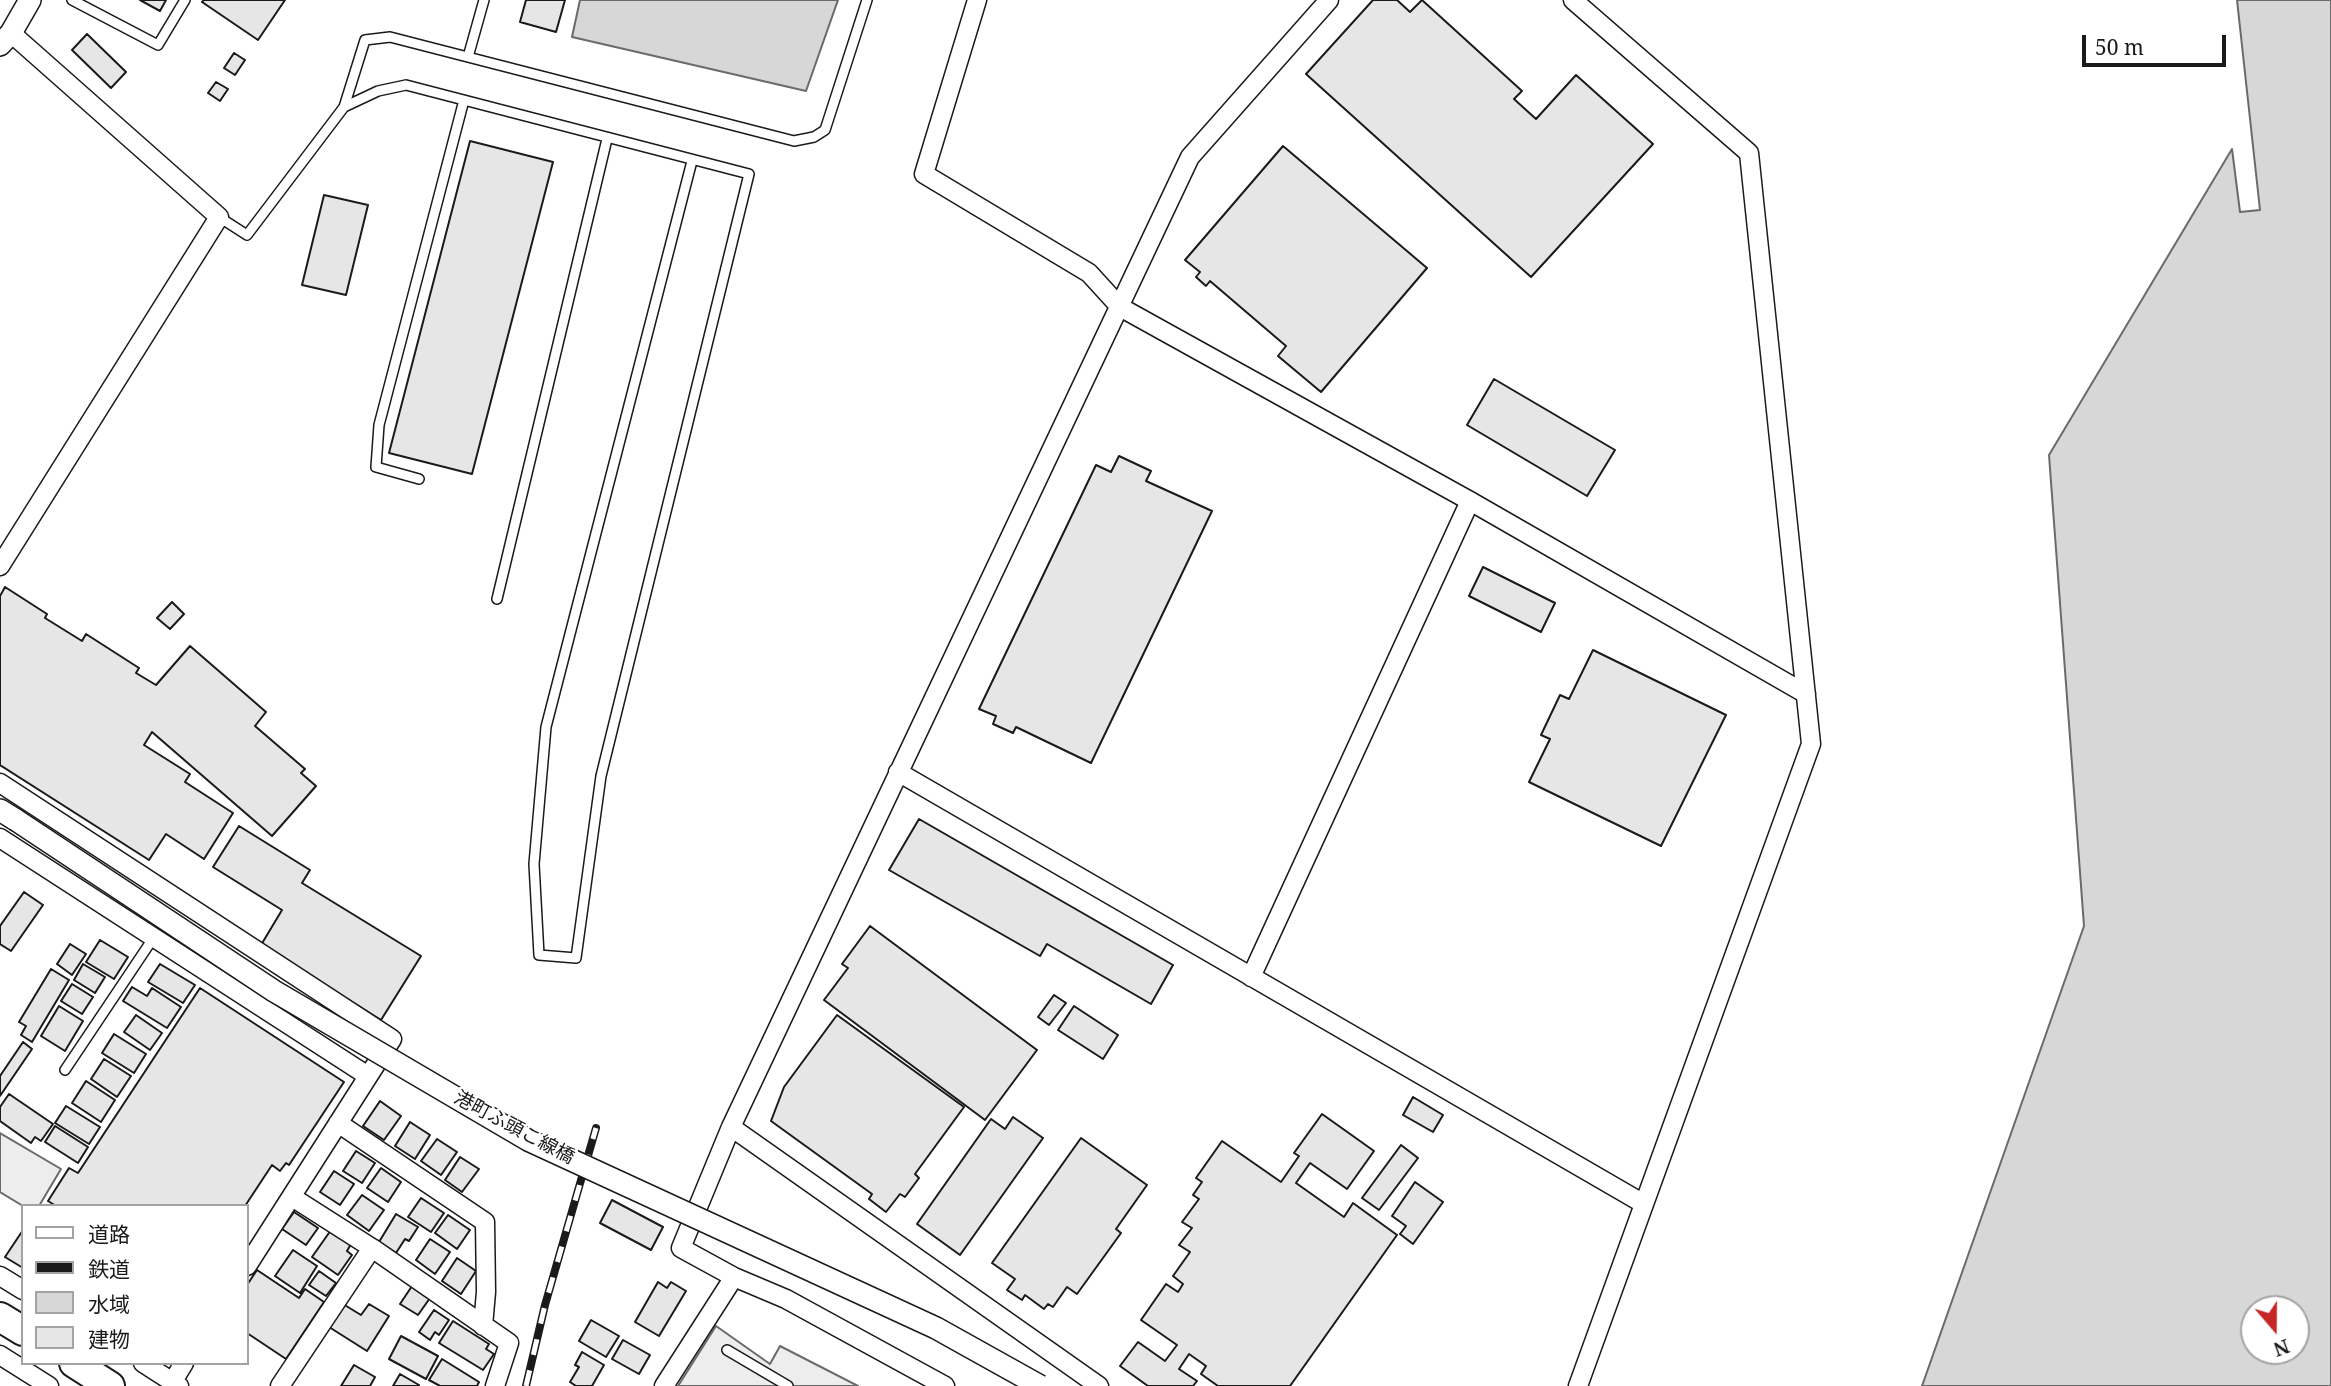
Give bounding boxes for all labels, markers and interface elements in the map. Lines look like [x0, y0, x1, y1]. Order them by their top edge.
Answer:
scale bar [2086, 21, 2230, 65]
text: 50 m [2095, 33, 2144, 61]
street label: 港町ふ頭こ線橋 [450, 1087, 578, 1169]
legend [21, 1204, 248, 1365]
text: 道路 [88, 1220, 130, 1248]
text: 鉄道 [88, 1255, 130, 1283]
text: 水域 [88, 1290, 130, 1318]
north arrow [2240, 1295, 2310, 1365]
text: 建物 [88, 1325, 130, 1353]
text: N [2270, 1333, 2293, 1363]

